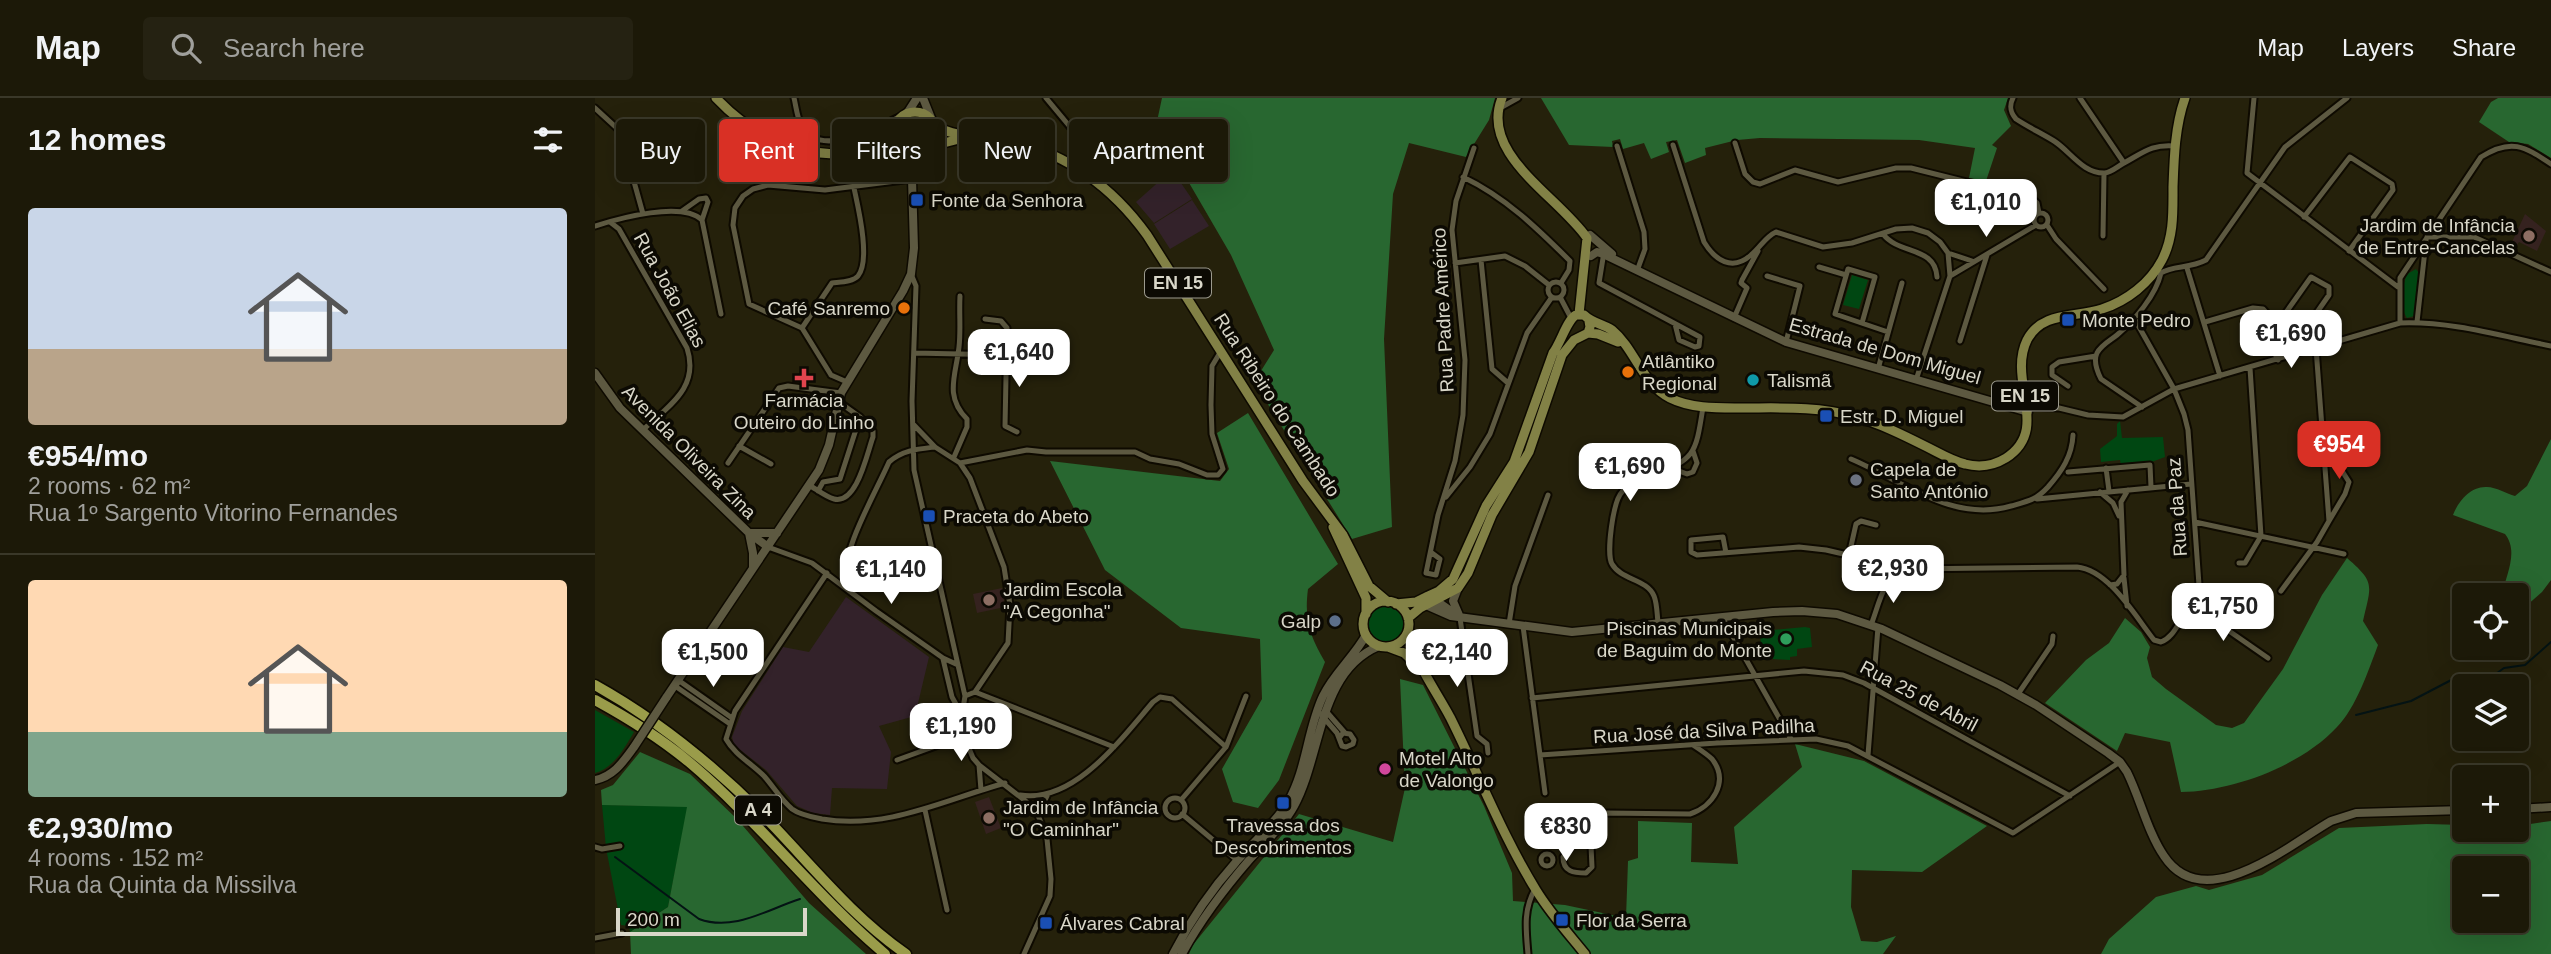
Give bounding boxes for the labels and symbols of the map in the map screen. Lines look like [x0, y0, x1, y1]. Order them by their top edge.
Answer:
pin: €1,010 [1929, 180, 2043, 239]
place label: Fonte da Senhora [931, 190, 1084, 211]
marker: Fonte da Senhora [909, 192, 925, 208]
place label: Jardim de Infância de Entre-Cancelas [2358, 215, 2515, 258]
street label: Rua Padre Américo [1428, 227, 1458, 393]
marker: Jardim de Infância de Entre-Cancelas [2521, 228, 2537, 244]
street label: Rua João Elias [630, 229, 710, 351]
road number: EN 15 [1145, 268, 1211, 298]
place label: Café Sanremo [767, 298, 890, 319]
marker: Café Sanremo [896, 300, 912, 316]
street label: Rua Ribeiro do Cambado [1210, 309, 1344, 501]
place label: Monte Pedro [2082, 310, 2191, 331]
pin: €1,690 [2234, 310, 2348, 370]
marker: Monte Pedro [2060, 312, 2076, 328]
street label: Estrada de Dom Miguel [1787, 314, 1983, 388]
pin: €1,640 [962, 330, 1076, 389]
place label: Atlântiko Regional [1642, 351, 1717, 394]
marker: Atlântiko Regional [1620, 364, 1636, 380]
marker: Farmácia Outeiro do Linho [796, 370, 812, 386]
place label: Talismã [1767, 370, 1832, 391]
marker: Talismã [1745, 372, 1761, 388]
street label: Avenida Oliveira Zina [618, 381, 760, 523]
road number: EN 15 [1992, 382, 2058, 410]
place label: Farmácia Outeiro do Linho [734, 390, 874, 433]
place label: Estr. D. Miguel [1840, 406, 1964, 427]
marker: Estr. D. Miguel [1818, 408, 1834, 424]
pin: €954 [2298, 422, 2380, 481]
pin: €1,690 [1573, 444, 1687, 503]
street label: Rua da Paz [2163, 457, 2191, 557]
place label: Capela de Santo António [1870, 459, 1988, 502]
marker: Capela de Santo António [1848, 472, 1864, 488]
place label: Praceta do Abeto [943, 506, 1089, 527]
marker: Praceta do Abeto [921, 508, 937, 524]
pin: €1,140 [834, 546, 948, 606]
pin: €2,930 [1836, 546, 1950, 605]
place label: Jardim Escola "A Cegonha" [1003, 579, 1123, 622]
pin: €1,750 [2166, 584, 2280, 643]
marker: Jardim Escola "A Cegonha" [981, 592, 997, 608]
place label: Galp [1281, 611, 1321, 632]
marker: Galp [1327, 613, 1343, 629]
place label: Piscinas Municipais de Baguim do Monte [1597, 618, 1772, 661]
pin: €1,500 [656, 630, 770, 689]
pin: €2,140 [1400, 630, 1514, 689]
marker: Piscinas Municipais de Baguim do Monte [1778, 631, 1794, 647]
street label: Rua 25 de Abril [1857, 656, 1981, 736]
pin: €1,190 [904, 704, 1018, 763]
street label: Rua José da Silva Padilha [1593, 715, 1816, 747]
place label: Motel Alto de Valongo [1399, 748, 1494, 791]
marker: Motel Alto de Valongo [1377, 761, 1393, 777]
marker: Travessa dos Descobrimentos [1275, 795, 1291, 811]
road number: A 4 [735, 796, 781, 824]
place label: Jardim de Infância "O Caminhar" [1003, 797, 1159, 840]
pin: €830 [1525, 804, 1607, 863]
marker: Jardim de Infância "O Caminhar" [981, 810, 997, 826]
place label: Travessa dos Descobrimentos [1214, 815, 1352, 858]
scale bar [616, 905, 807, 937]
place label: Flor da Serra [1576, 910, 1687, 931]
marker: Flor da Serra [1554, 912, 1570, 928]
place label: Álvares Cabral [1060, 913, 1185, 934]
marker: Álvares Cabral [1038, 915, 1054, 931]

